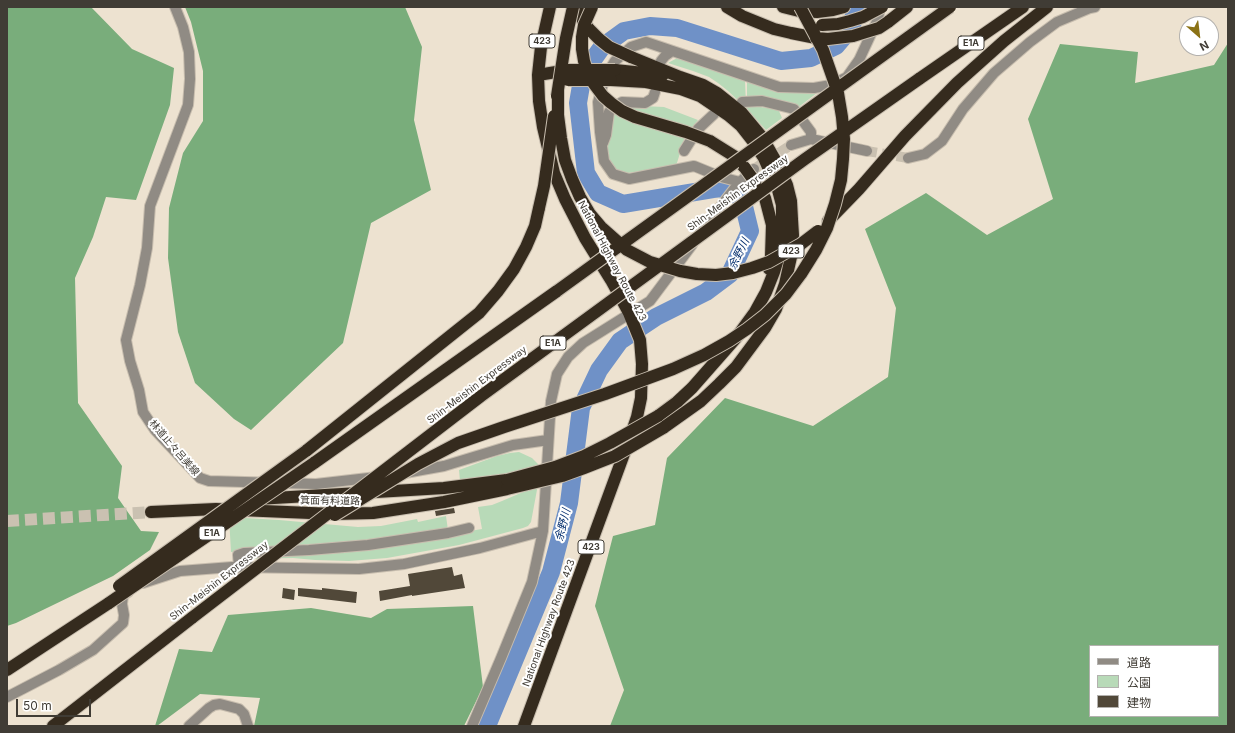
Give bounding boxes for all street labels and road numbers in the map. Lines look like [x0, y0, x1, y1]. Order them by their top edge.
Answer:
road number: 423 [529, 34, 555, 48]
road number: E1A [958, 36, 984, 50]
street label: Shin-Meishin Expressway [685, 152, 791, 234]
street label: National Highway Route 423 [575, 199, 649, 323]
road number: 423 [778, 244, 804, 258]
road number: E1A [540, 336, 566, 350]
street label: Shin-Meishin Expressway [425, 344, 529, 426]
street label: 林道止々呂美線 [147, 418, 201, 478]
street label: 箕面有料道路 [300, 494, 360, 508]
road number: E1A [199, 526, 225, 540]
street label: Shin-Meishin Expressway [167, 539, 271, 623]
road number: 423 [578, 540, 604, 554]
street label: National Highway Route 423 [520, 558, 578, 688]

